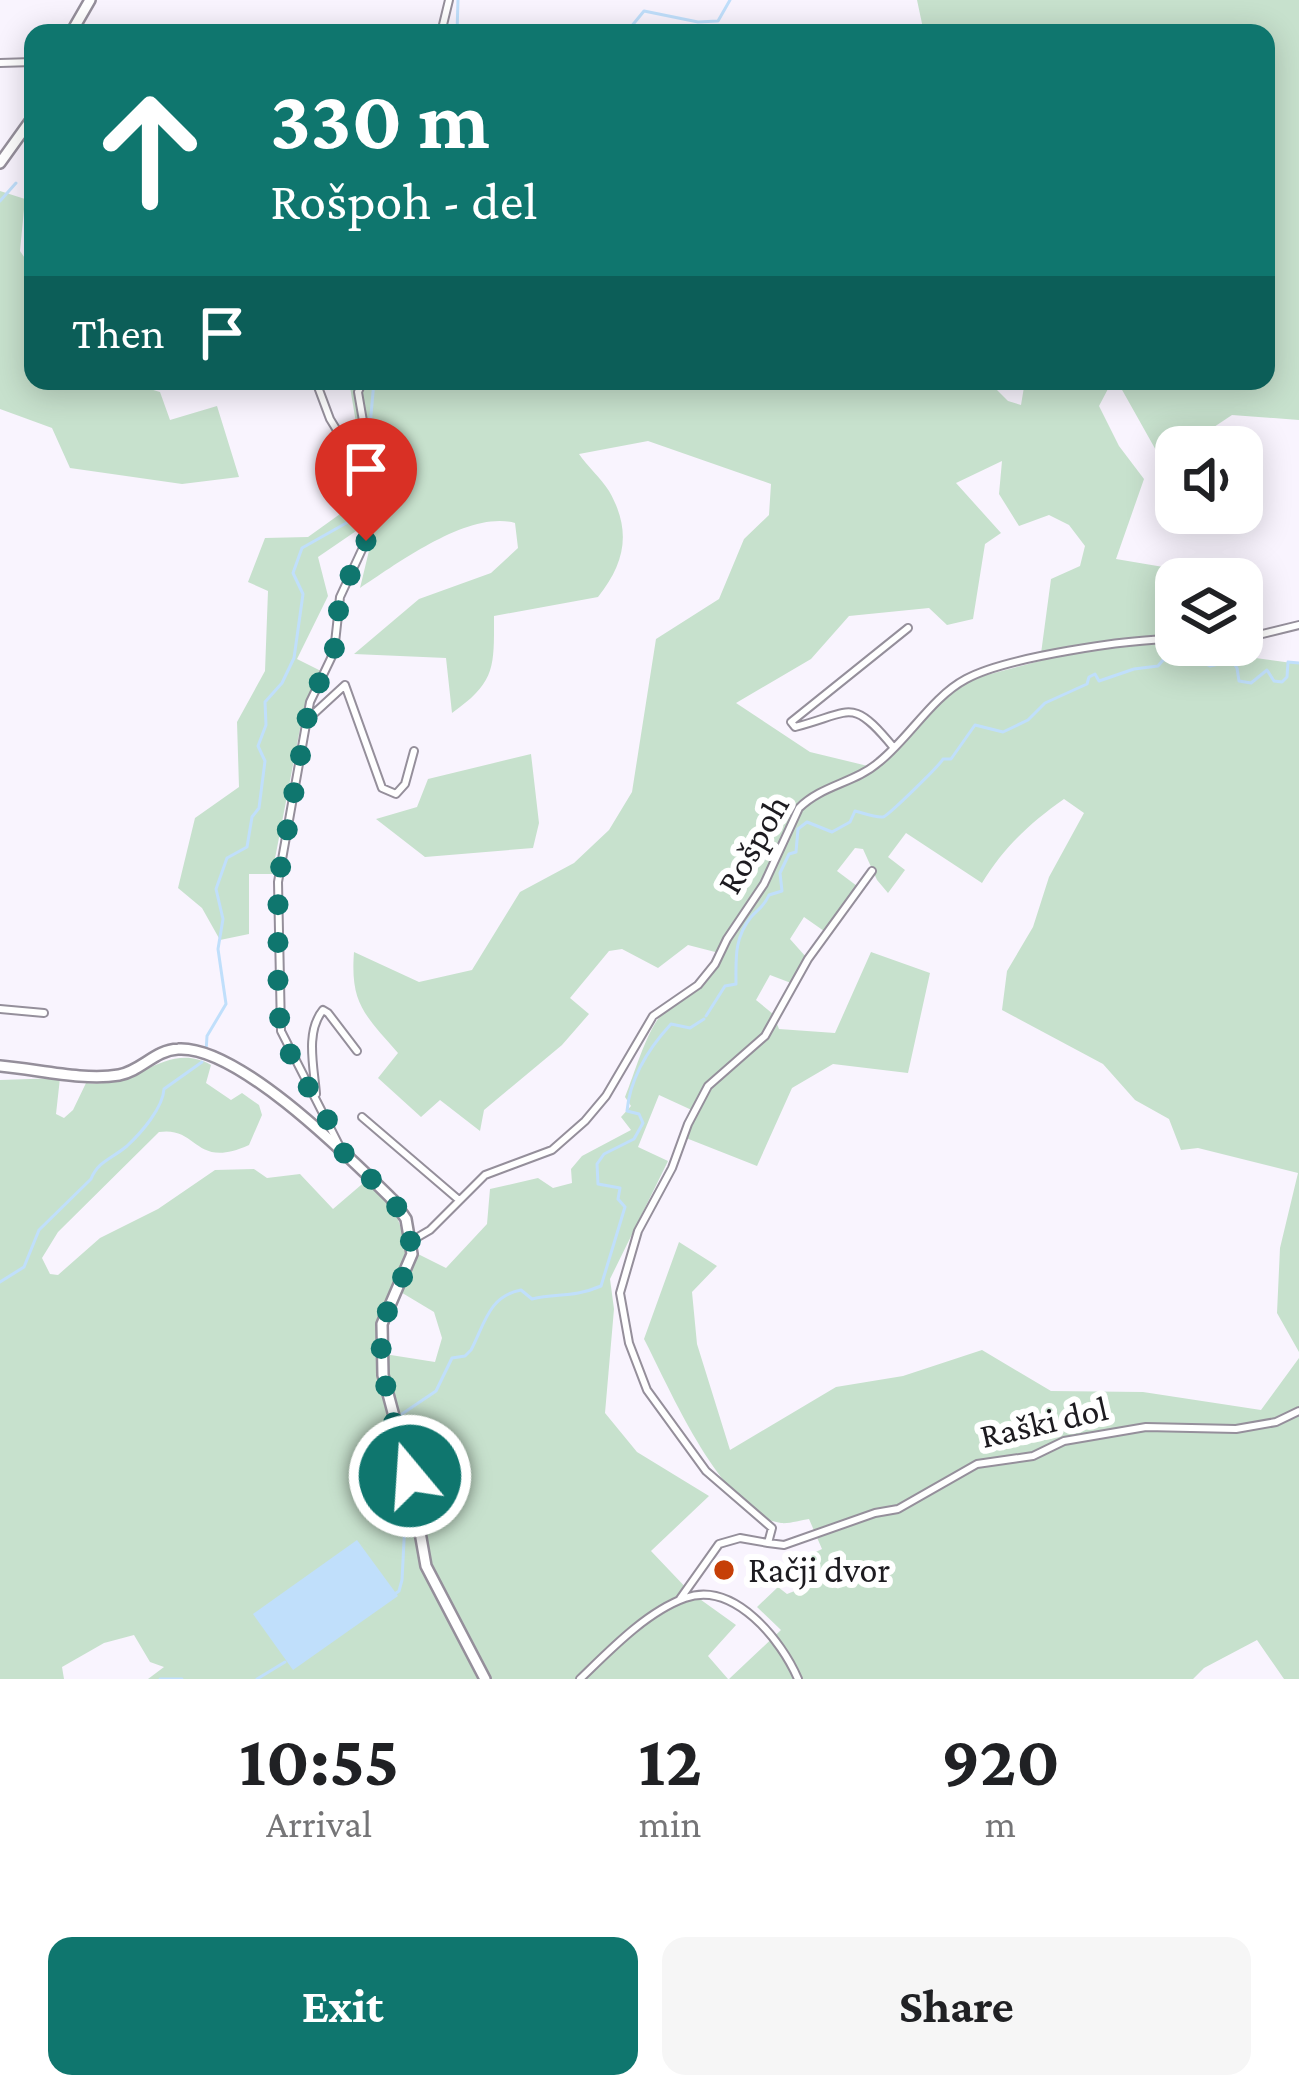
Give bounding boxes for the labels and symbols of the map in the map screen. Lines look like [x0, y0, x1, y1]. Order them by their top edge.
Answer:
pin [315, 418, 417, 541]
street label: Rošpoh [709, 787, 797, 901]
street label: Raški dol [976, 1388, 1112, 1456]
position arrow [347, 1413, 473, 1539]
place label: Račji dvor [748, 1550, 890, 1590]
marker: Račji dvor [711, 1557, 737, 1583]

